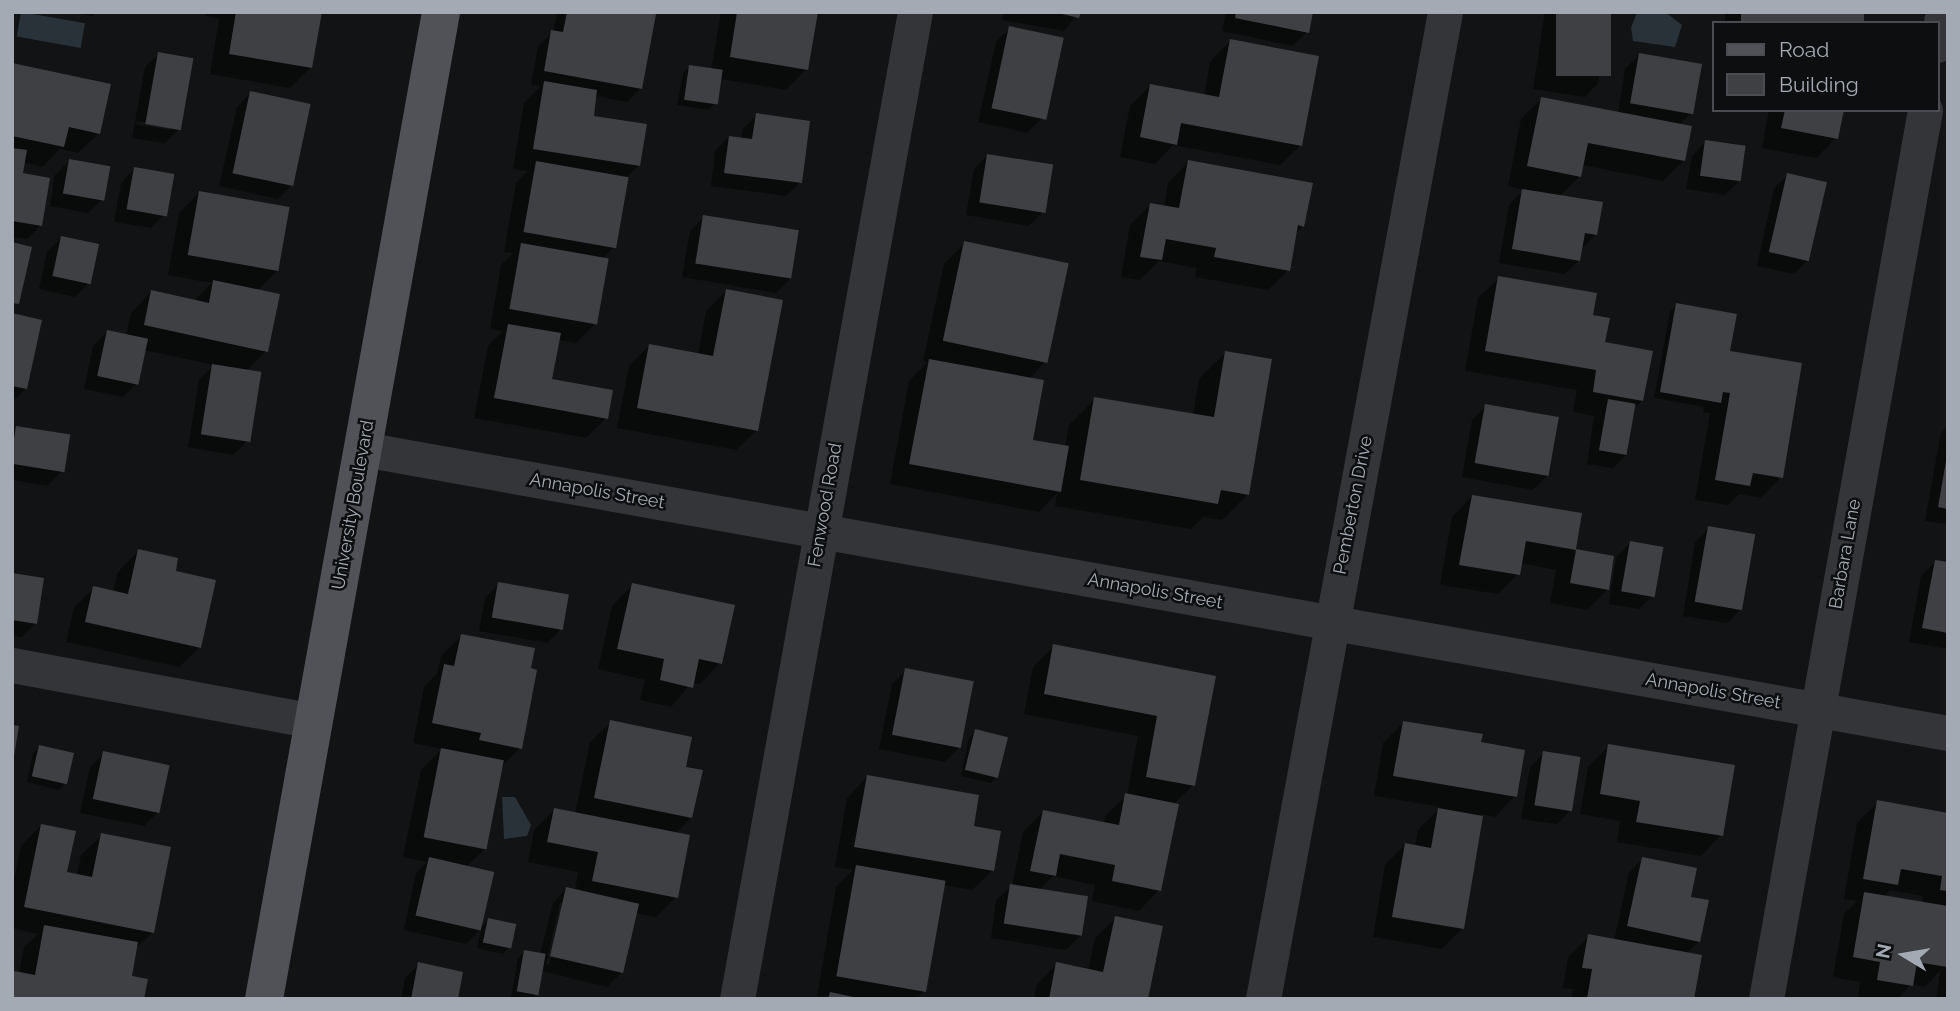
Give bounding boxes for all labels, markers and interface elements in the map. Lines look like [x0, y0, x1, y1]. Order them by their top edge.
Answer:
legend [1712, 21, 1939, 112]
text: Road [1779, 37, 1829, 62]
text: Building [1779, 72, 1859, 97]
street label: University Boulevard [327, 418, 379, 592]
street label: Pemberton Drive [1329, 434, 1377, 576]
street label: Fenwood Road [803, 441, 847, 569]
street label: Annapolis Street [528, 468, 666, 514]
street label: Barbara Lane [1825, 497, 1865, 611]
street label: Annapolis Street [1086, 568, 1224, 614]
street label: Annapolis Street [1644, 668, 1782, 714]
north arrow [1869, 920, 1939, 990]
text: N [1871, 942, 1896, 960]

